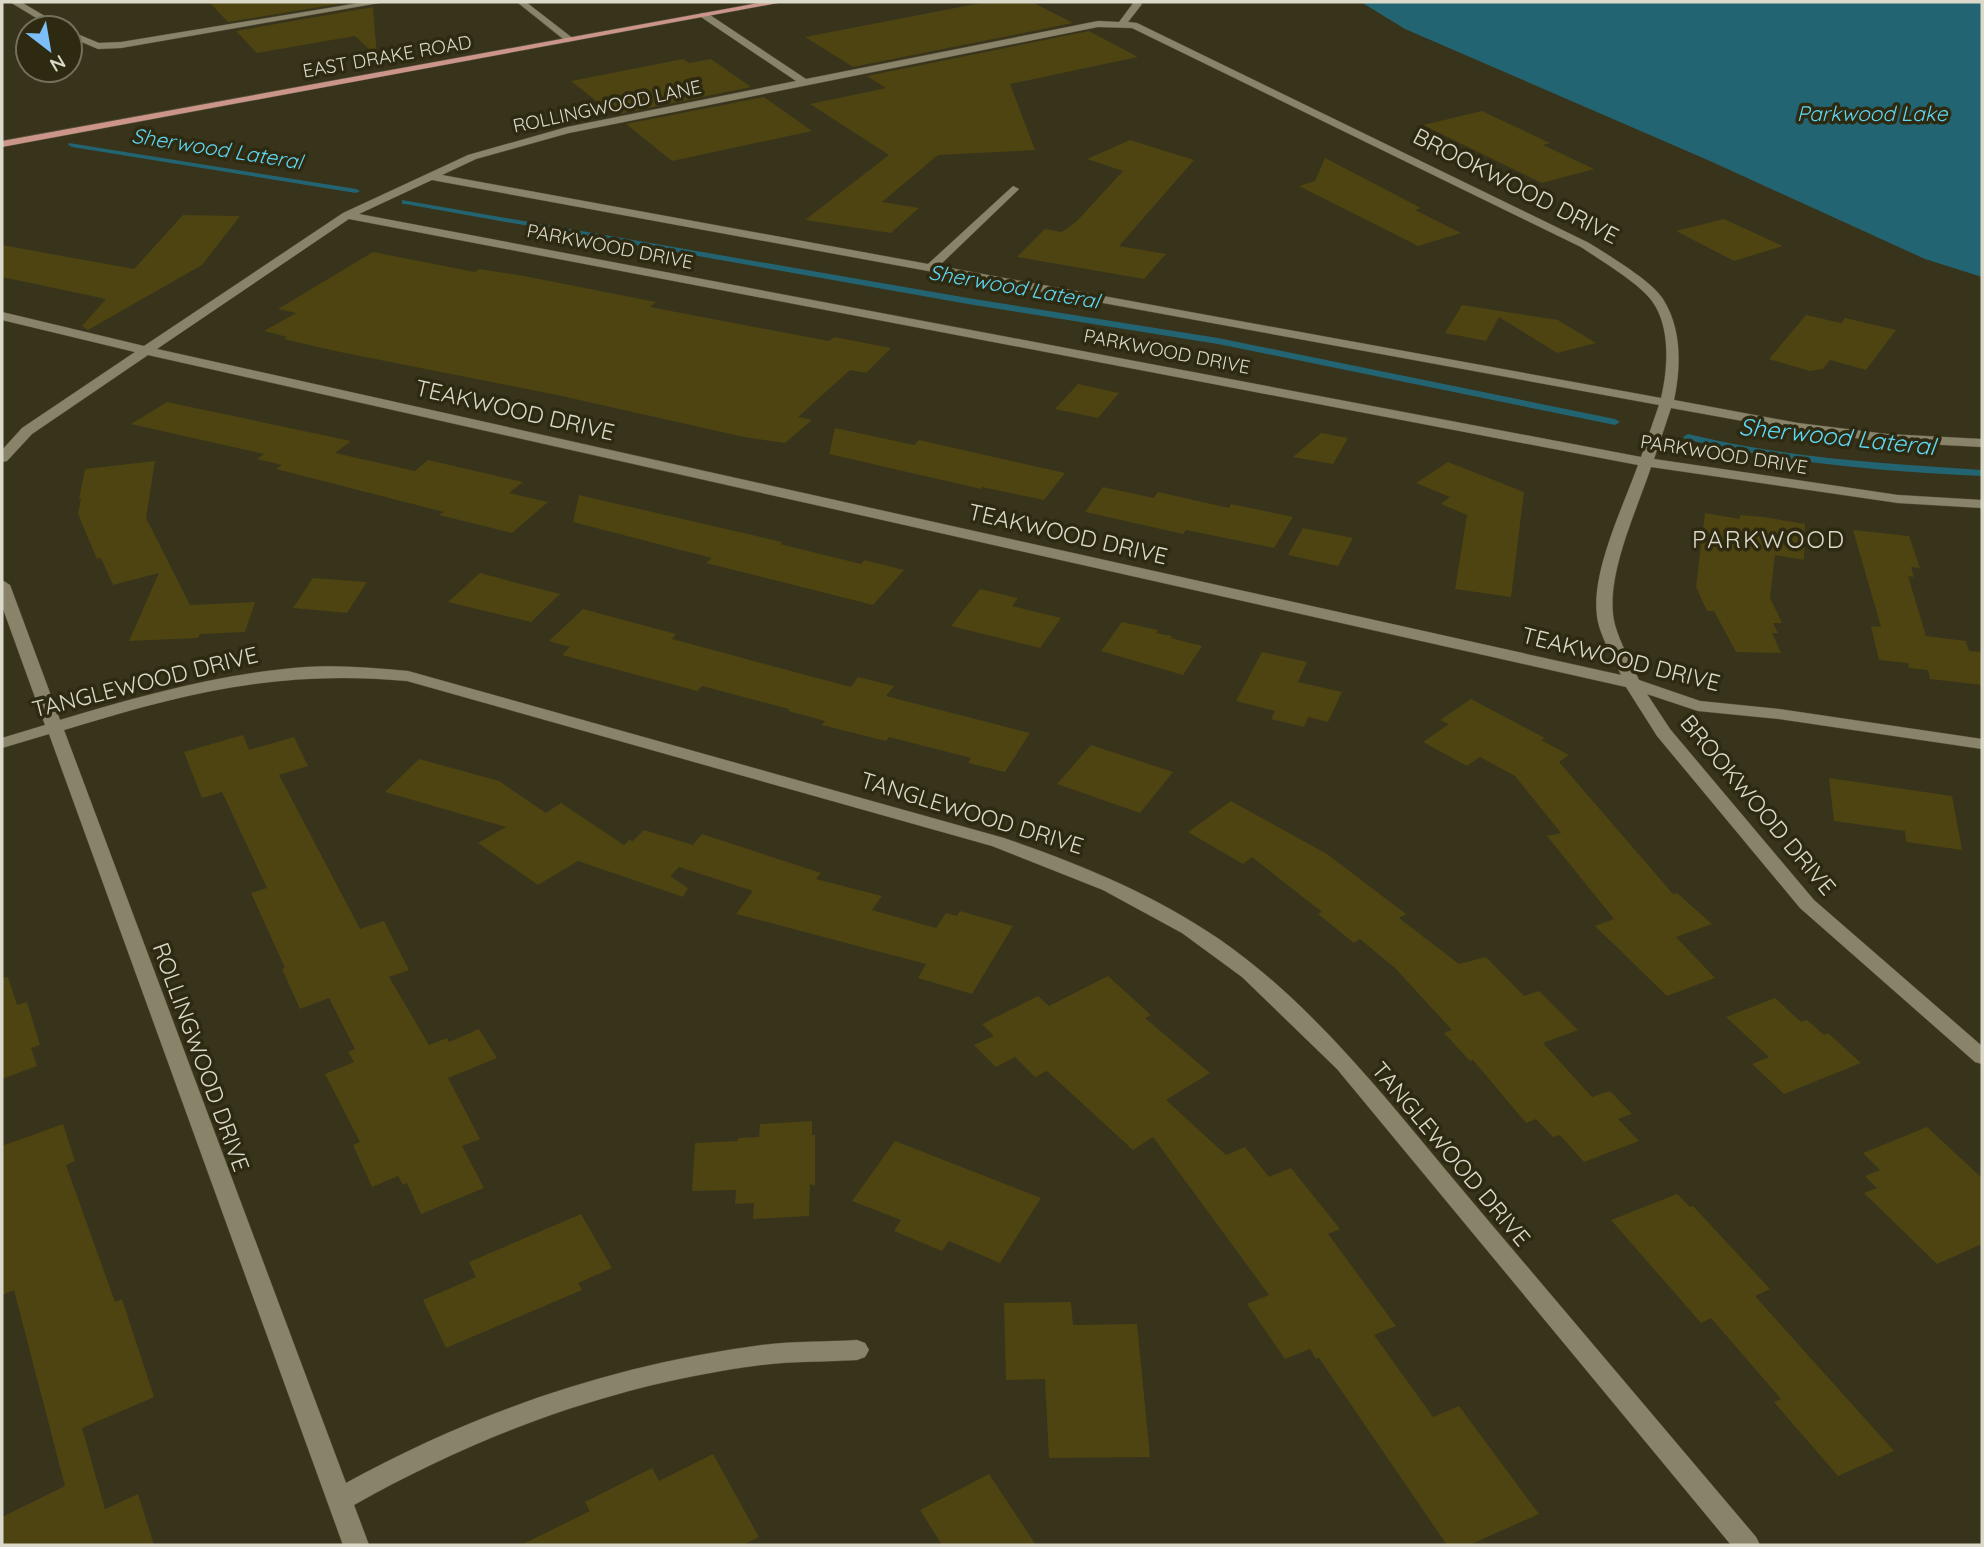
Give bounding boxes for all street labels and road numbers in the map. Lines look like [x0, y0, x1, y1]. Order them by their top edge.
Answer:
street label: EAST DRAKE ROAD [301, 29, 473, 83]
street label: ROLLINGWOOD LANE [511, 74, 703, 138]
street label: BROOKWOOD DRIVE [1409, 121, 1624, 250]
street label: PARKWOOD DRIVE [525, 218, 695, 274]
street label: PARKWOOD DRIVE [1082, 323, 1252, 379]
street label: TEAKWOOD DRIVE [413, 372, 618, 447]
street label: PARKWOOD DRIVE [1639, 429, 1809, 479]
street label: TEAKWOOD DRIVE [966, 496, 1171, 571]
street label: TEAKWOOD DRIVE [1519, 620, 1723, 697]
street label: TANGLEWOOD DRIVE [29, 639, 261, 724]
street label: BROOKWOOD DRIVE [1674, 708, 1842, 901]
street label: TANGLEWOOD DRIVE [857, 765, 1087, 860]
street label: ROLLINGWOOD DRIVE [147, 938, 256, 1175]
street label: TANGLEWOOD DRIVE [1366, 1056, 1537, 1252]

